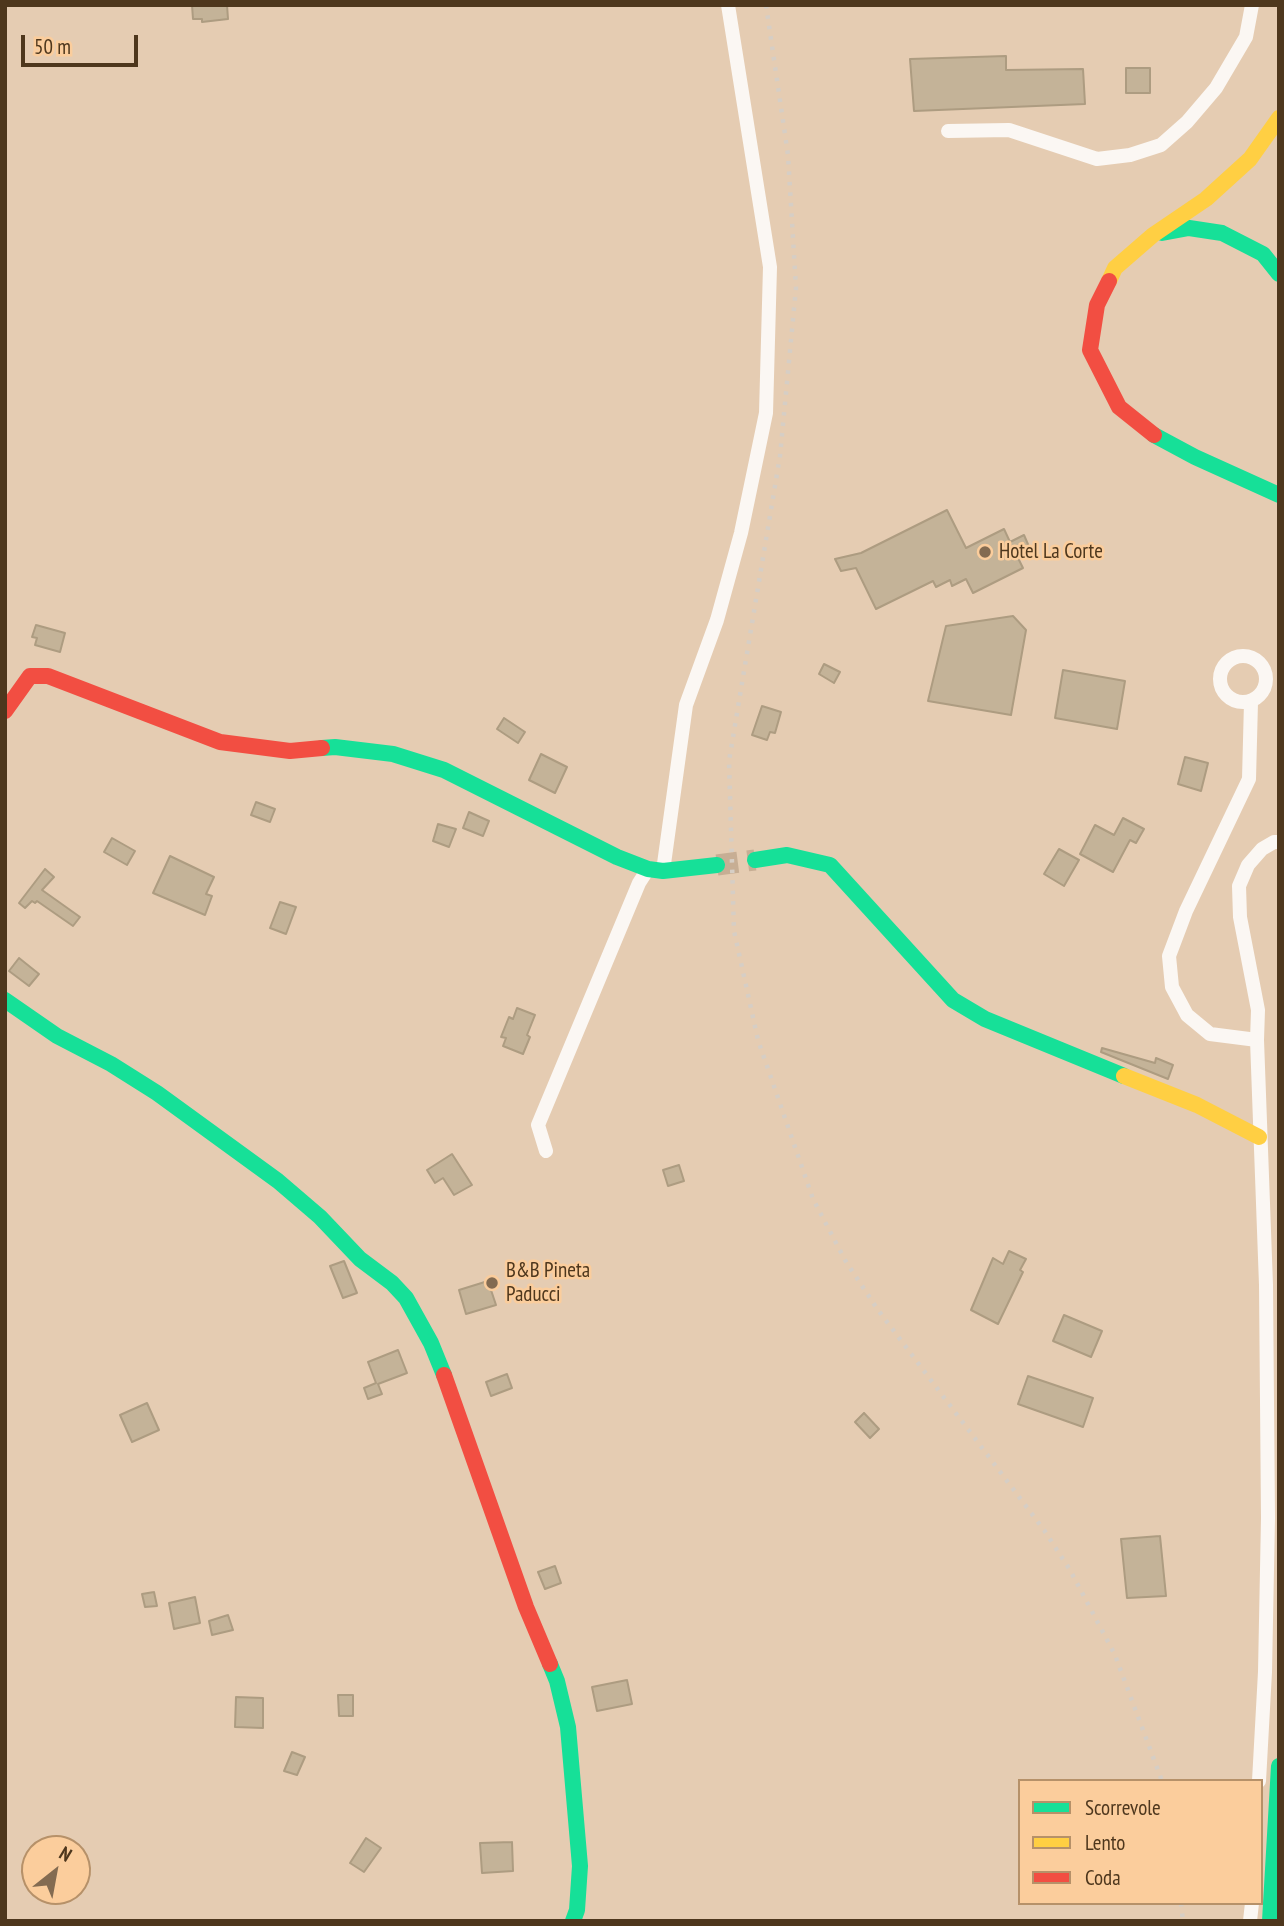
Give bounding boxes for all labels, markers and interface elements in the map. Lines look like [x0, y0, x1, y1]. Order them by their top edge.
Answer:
scale bar [24, 21, 142, 65]
text: 50 m [34, 33, 71, 60]
place label: Hotel La Corte [999, 539, 1103, 565]
marker: Hotel La Corte [977, 544, 993, 560]
place label: B&B Pineta Paducci [506, 1258, 590, 1308]
marker: B&B Pineta Paducci [484, 1275, 500, 1291]
legend [1018, 1779, 1263, 1905]
text: Scorrevole [1085, 1794, 1161, 1821]
text: Lento [1085, 1829, 1125, 1856]
north arrow [21, 1835, 91, 1905]
text: N [55, 1841, 76, 1867]
text: Coda [1085, 1864, 1121, 1891]

